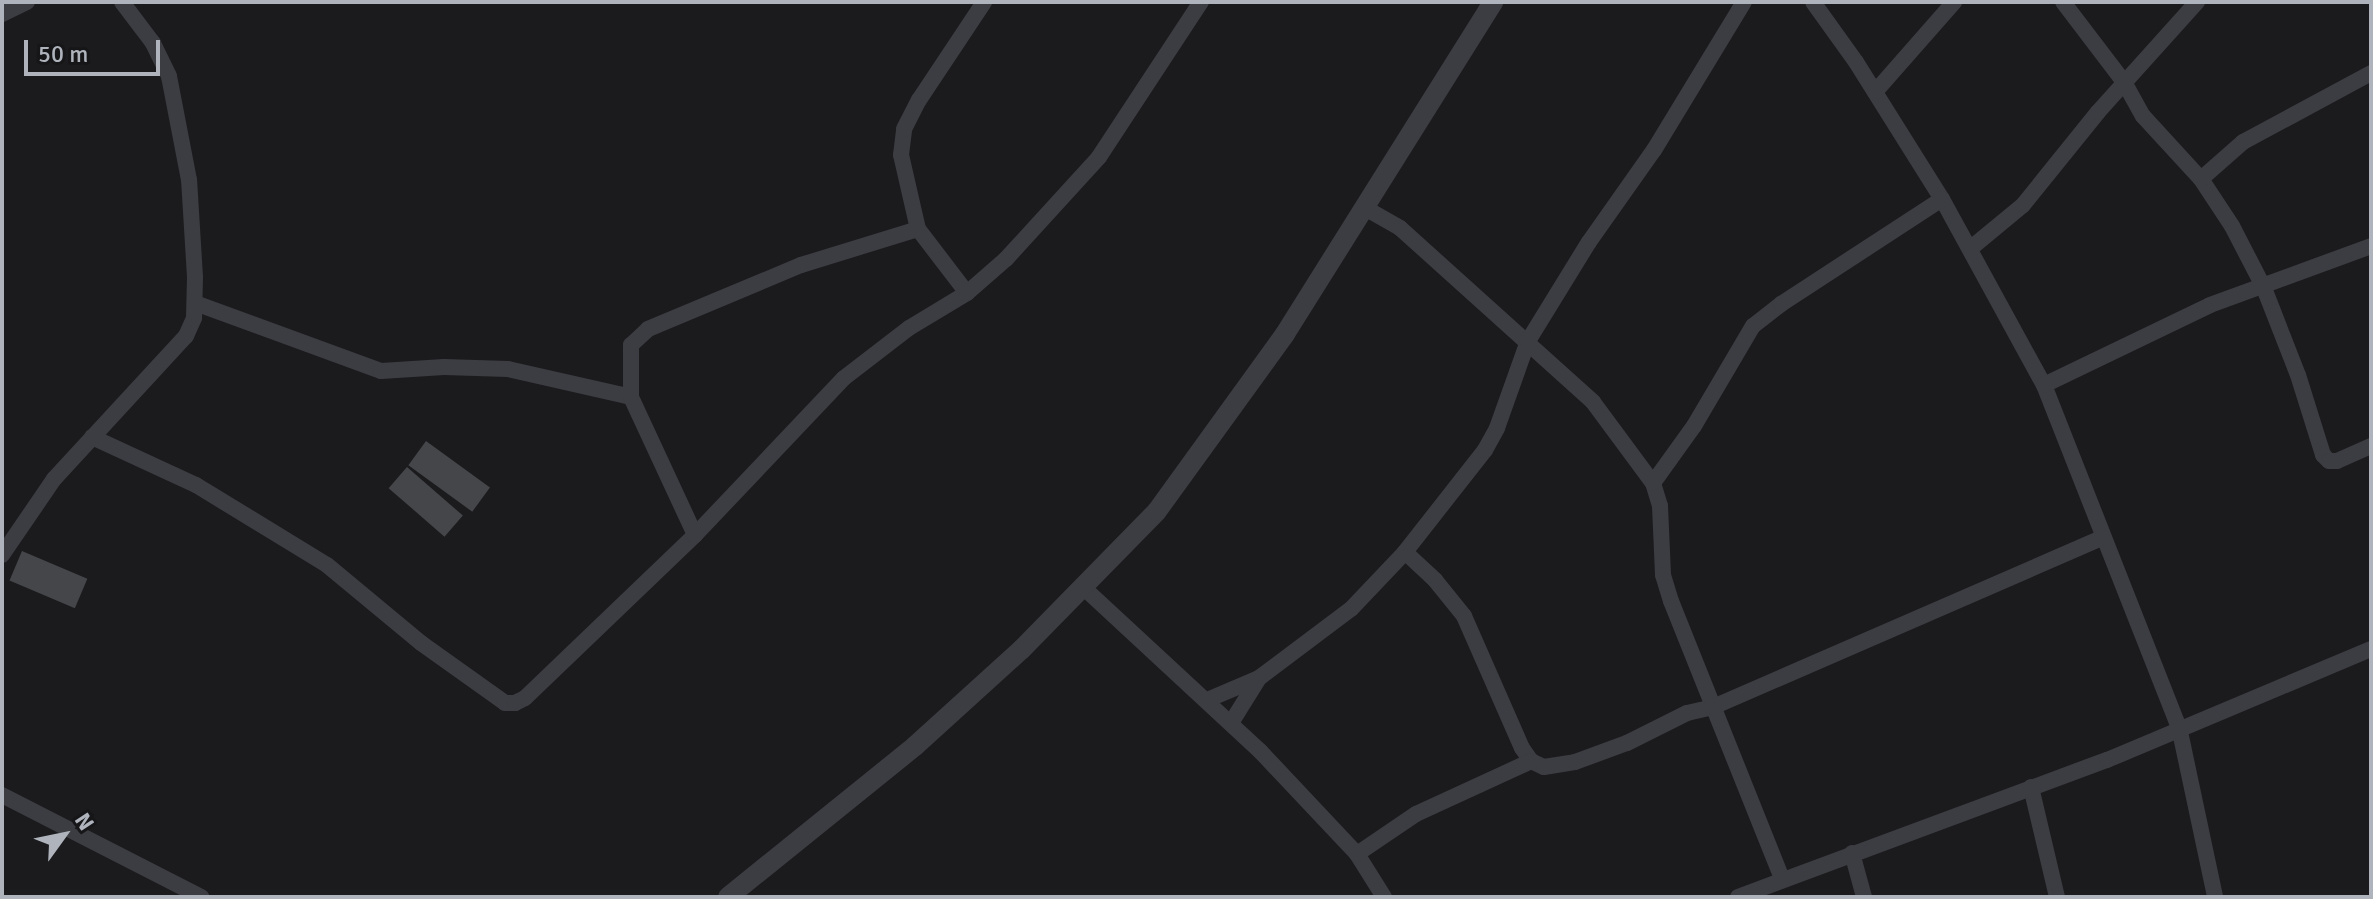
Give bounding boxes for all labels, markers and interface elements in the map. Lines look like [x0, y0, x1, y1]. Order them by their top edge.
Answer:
scale bar [28, 24, 164, 74]
text: 50 m [38, 39, 88, 69]
north arrow [24, 795, 104, 875]
text: N [69, 808, 100, 835]

